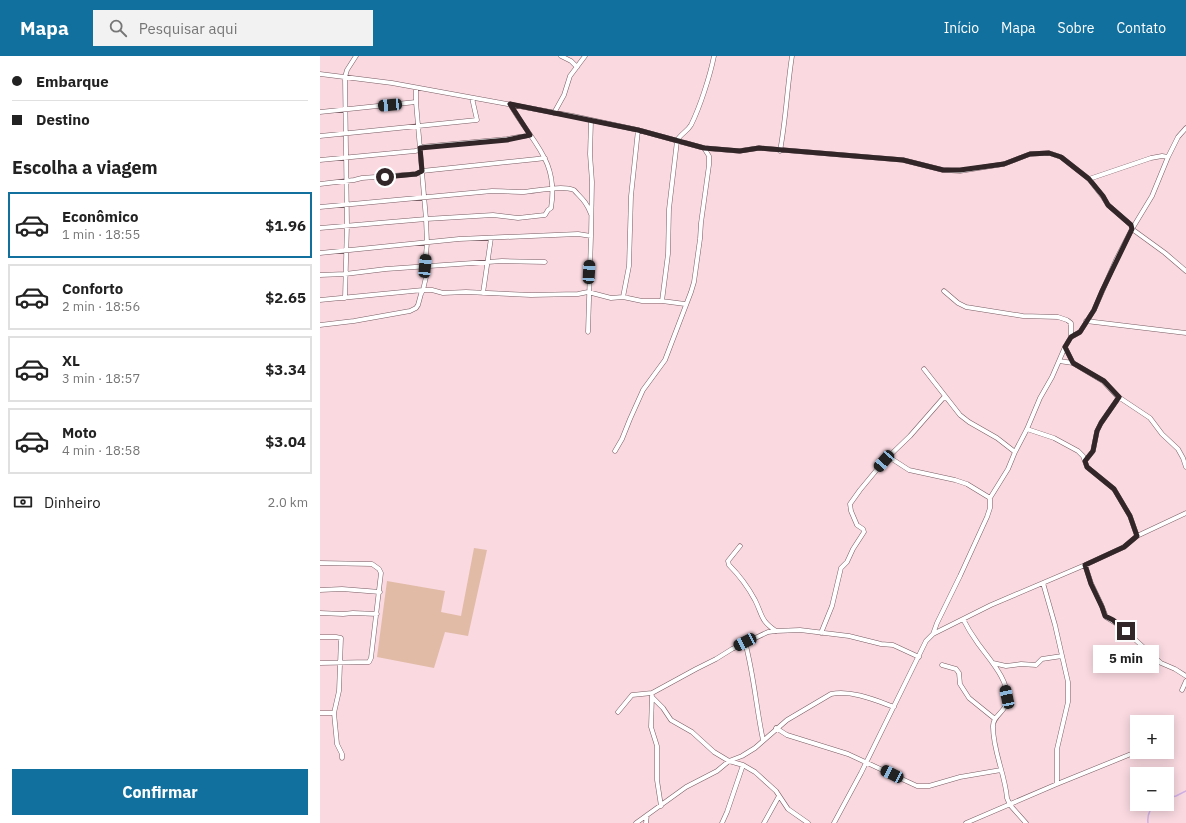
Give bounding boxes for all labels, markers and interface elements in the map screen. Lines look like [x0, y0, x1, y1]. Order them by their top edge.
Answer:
search box [93, 10, 373, 46]
text: Mapa [20, 16, 69, 40]
icon: search [107, 17, 129, 39]
text: Pesquisar aqui [139, 19, 237, 38]
text: Início [944, 19, 979, 37]
text: Mapa [1001, 19, 1036, 37]
text: Sobre [1058, 19, 1094, 37]
text: Contato [1116, 19, 1166, 37]
text: Embarque [36, 72, 109, 91]
car [378, 98, 402, 112]
text: Destino [36, 110, 90, 129]
text: Escolha a viagem [12, 156, 158, 179]
route start [376, 168, 394, 186]
icon: car [14, 207, 50, 243]
text: Econômico [62, 207, 138, 226]
text: $1.96 [265, 216, 306, 235]
text: 1 min · 18:55 [62, 226, 140, 243]
car [418, 254, 432, 278]
car [582, 260, 596, 284]
icon: car [14, 279, 50, 315]
text: Conforto [62, 279, 123, 298]
text: $2.65 [265, 288, 306, 307]
text: 2 min · 18:56 [62, 298, 140, 315]
icon: car [14, 351, 50, 387]
text: XL [62, 351, 80, 370]
text: $3.34 [265, 360, 306, 379]
text: 3 min · 18:57 [62, 370, 140, 387]
icon: car [14, 423, 50, 459]
text: Moto [62, 423, 97, 442]
text: $3.04 [265, 432, 306, 451]
text: 4 min · 18:58 [62, 442, 140, 459]
car [872, 448, 896, 474]
icon: cash [12, 491, 34, 513]
text: Dinheiro [44, 493, 101, 512]
text: 2.0 km [268, 494, 308, 511]
route end [1117, 622, 1135, 640]
car [732, 631, 758, 653]
callout: 5 min [1093, 645, 1159, 673]
text: 5 min [1109, 650, 1143, 667]
car [999, 684, 1015, 710]
map controls [1130, 715, 1174, 811]
button: + [1130, 715, 1174, 759]
car [879, 763, 905, 785]
button: − [1130, 767, 1174, 811]
button: Confirmar [12, 769, 308, 815]

